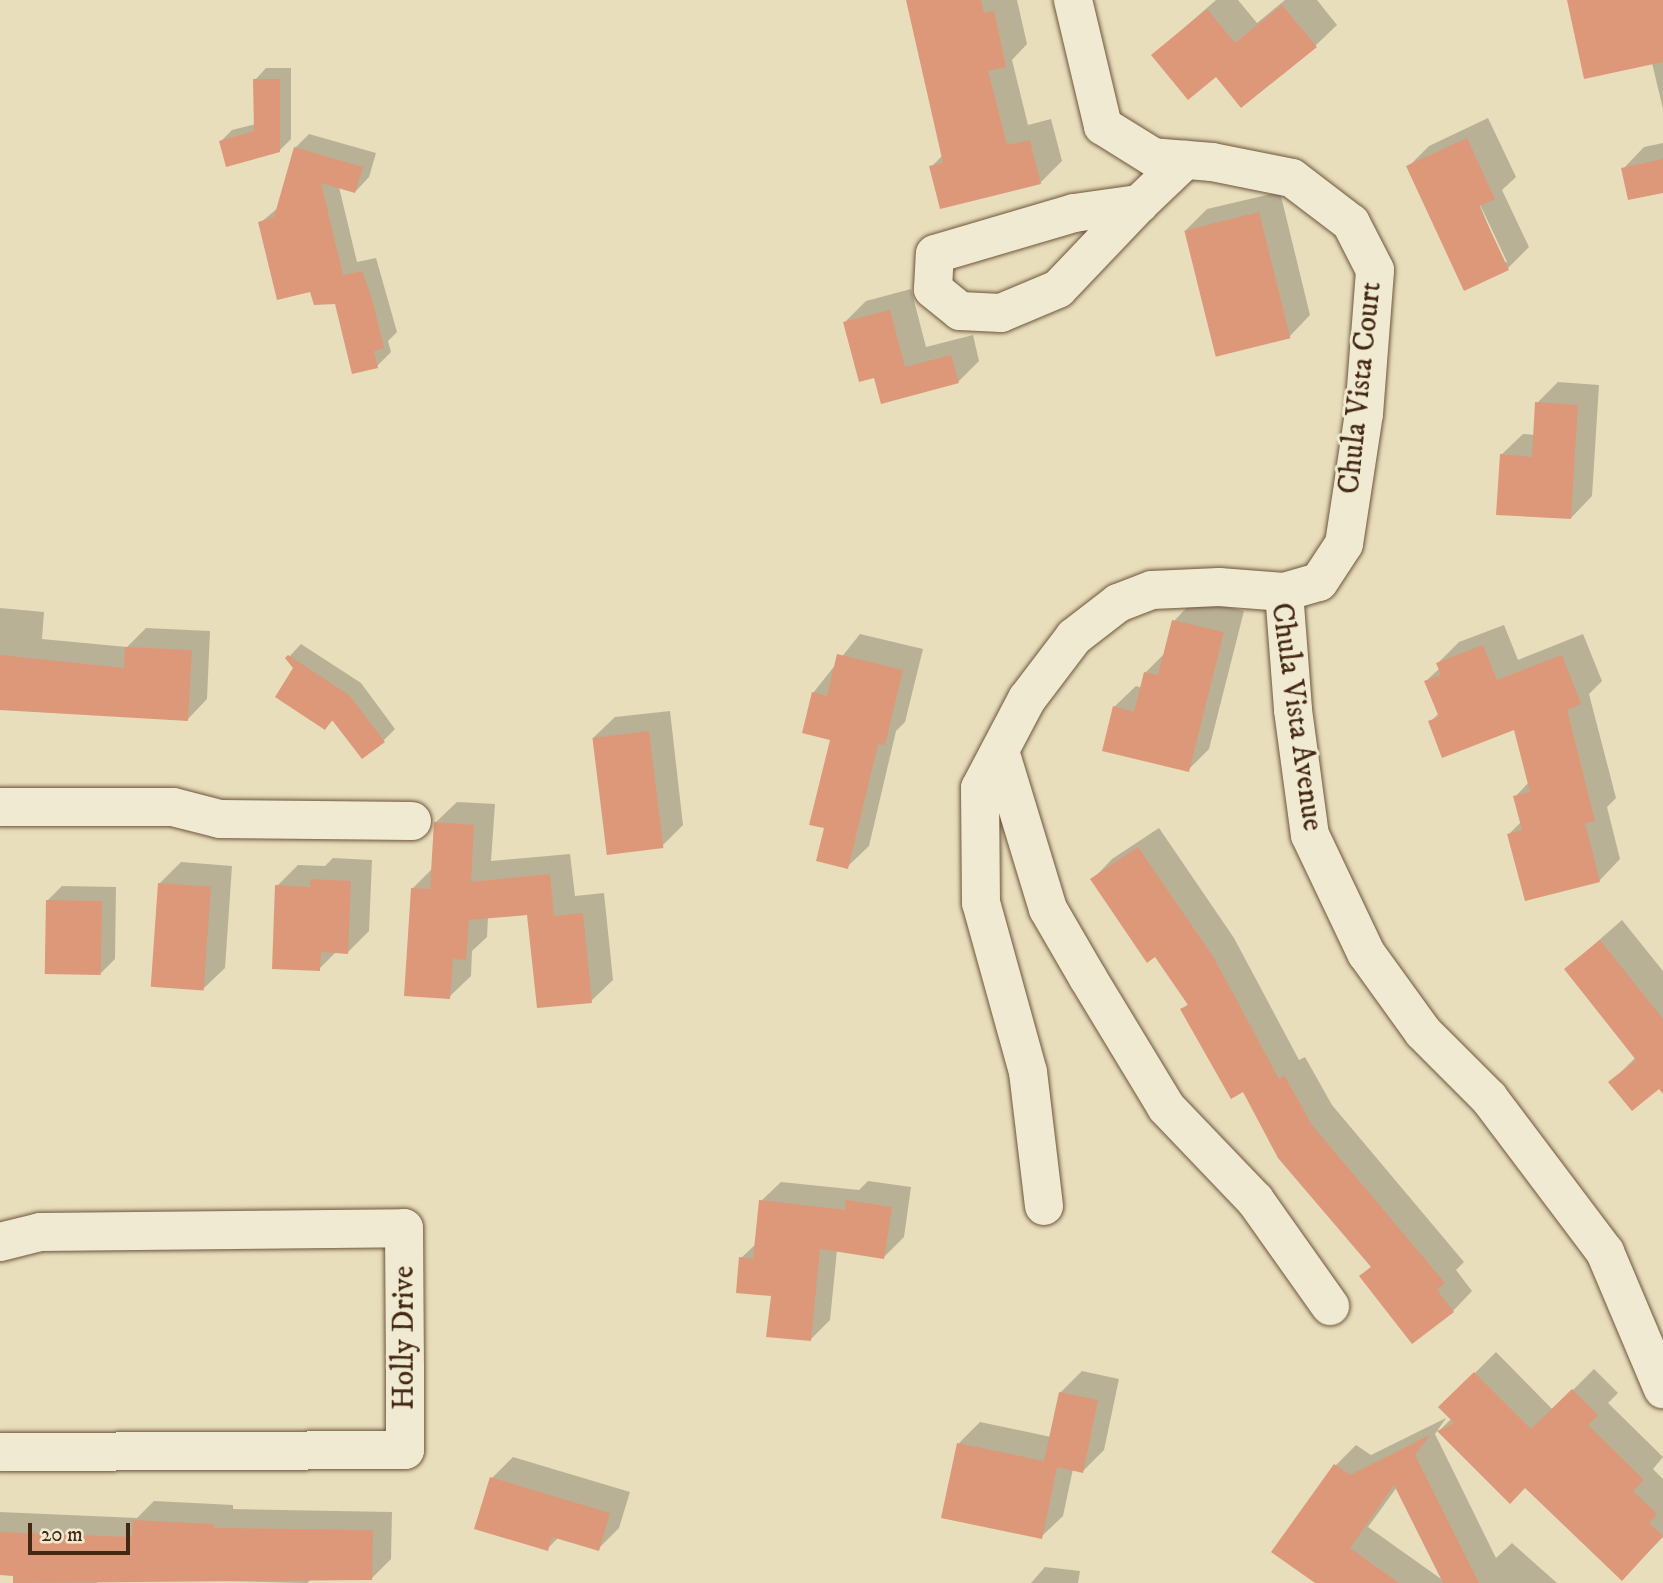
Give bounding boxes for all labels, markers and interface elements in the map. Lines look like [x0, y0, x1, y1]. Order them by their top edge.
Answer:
street label: Chula Vista Court [1332, 280, 1390, 496]
street label: Chula Vista Avenue [1262, 601, 1330, 833]
street label: Holly Drive [387, 1266, 423, 1410]
scale bar [32, 1510, 133, 1554]
text: 20 m [41, 1522, 83, 1548]

